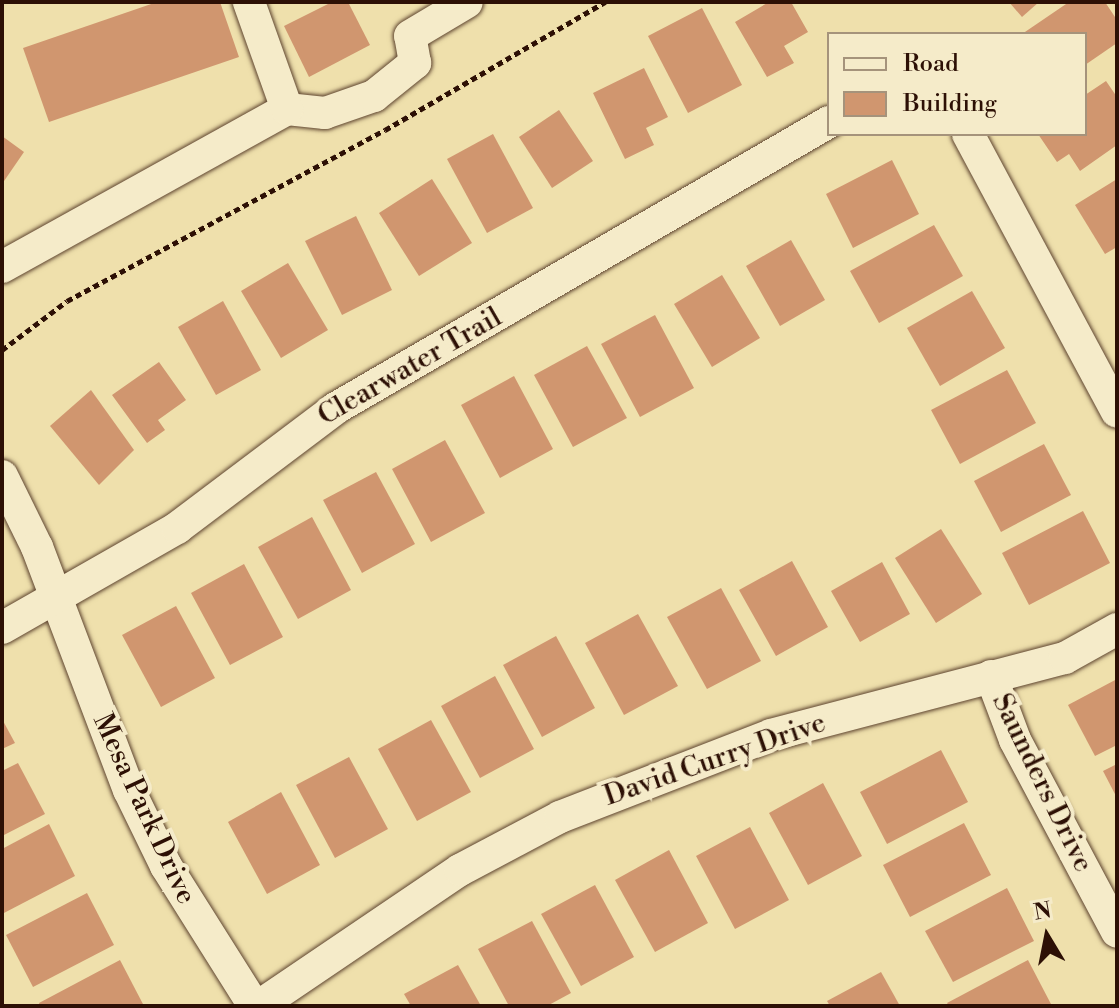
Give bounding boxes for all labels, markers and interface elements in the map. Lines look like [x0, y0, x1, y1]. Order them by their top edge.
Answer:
legend [827, 32, 1087, 136]
text: Road [903, 49, 959, 79]
text: Building [903, 89, 997, 119]
street label: Clearwater Trail [312, 301, 508, 433]
street label: Saunders Drive [984, 688, 1100, 878]
street label: David Curry Drive [600, 706, 830, 814]
street label: Mesa Park Drive [85, 708, 203, 910]
north arrow [1007, 896, 1087, 976]
text: N [1032, 897, 1054, 927]

